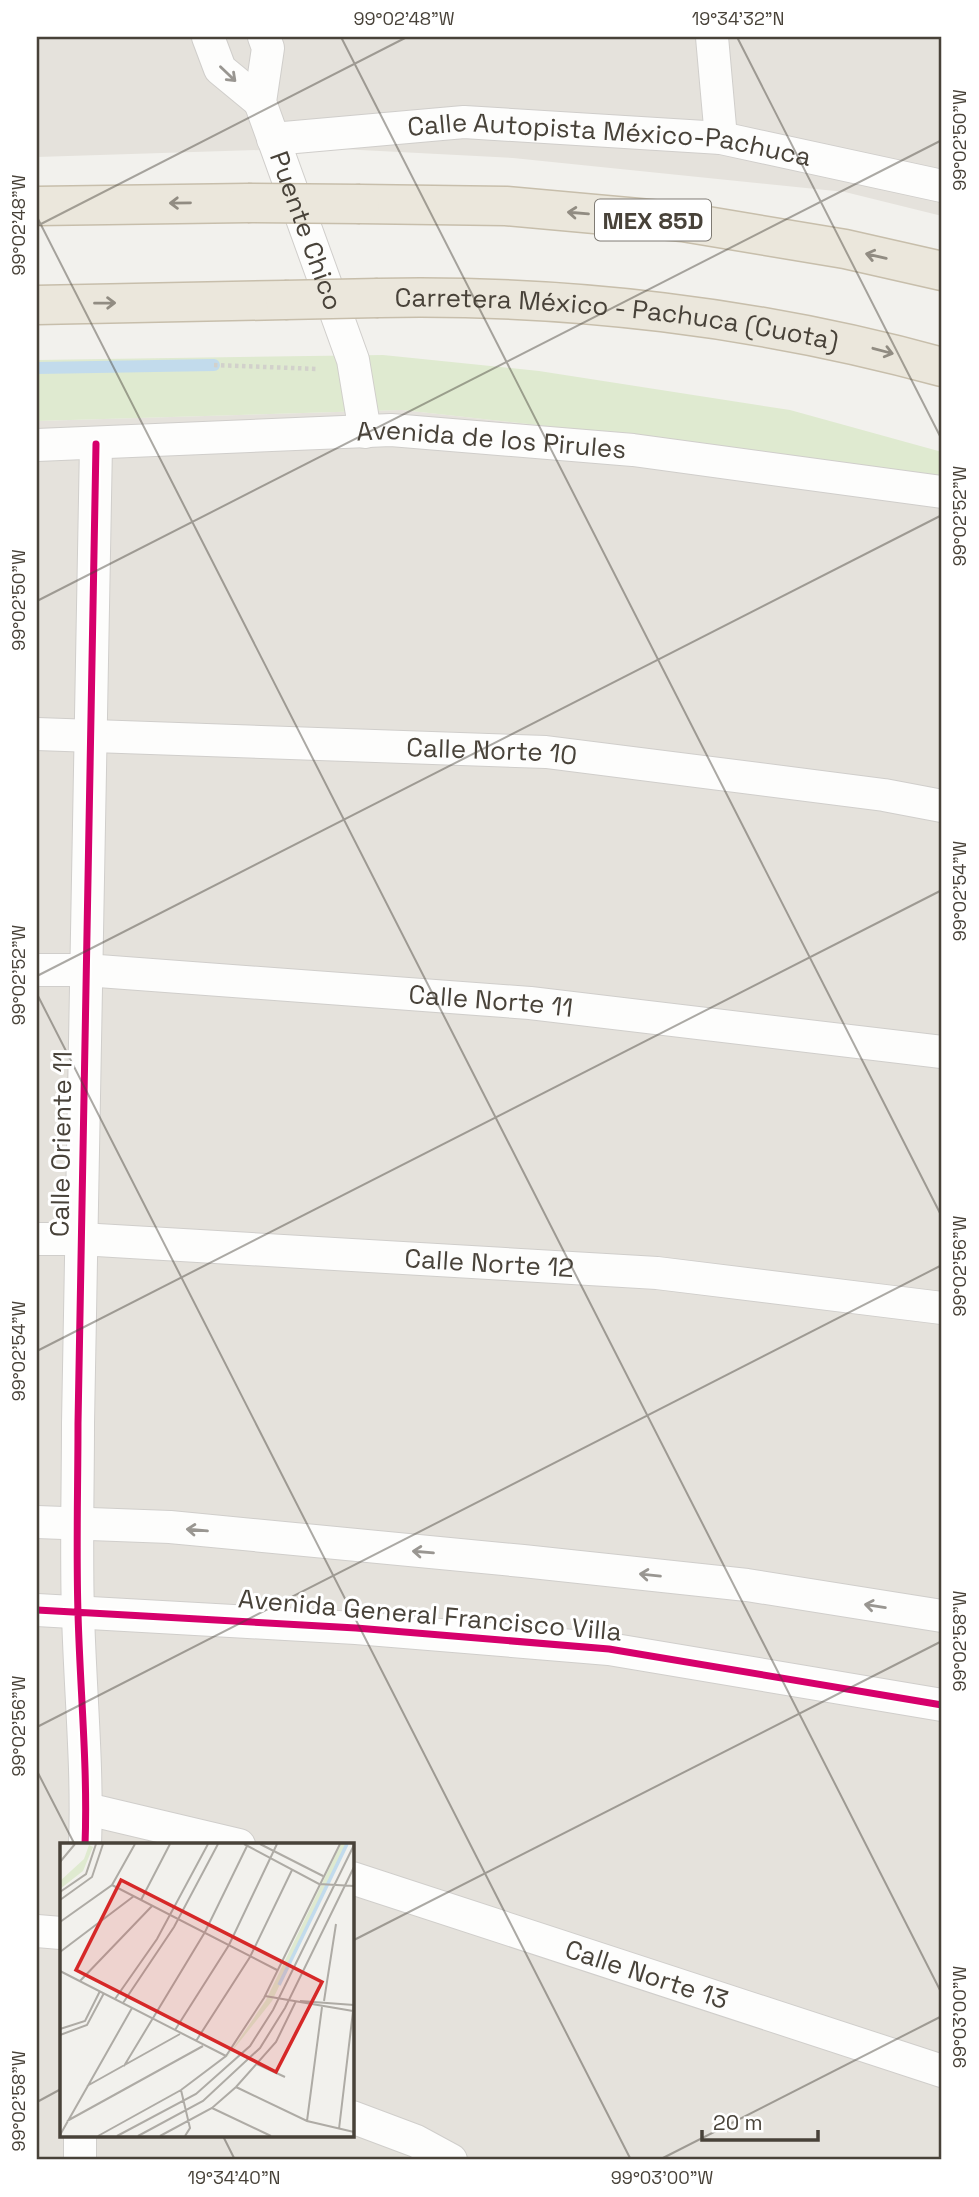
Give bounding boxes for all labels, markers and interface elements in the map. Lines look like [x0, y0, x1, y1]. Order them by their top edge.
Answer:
text: 99°02'48"W [354, 7, 455, 30]
text: 19°34'32"N [692, 7, 784, 30]
one-way arrow [219, 65, 236, 82]
text: 99°02'50"W [948, 89, 971, 191]
street label: Calle Autopista México-Pachuca [406, 105, 814, 174]
street label: Puente Chico [262, 146, 351, 315]
text: 99°02'48"W [7, 174, 30, 275]
one-way arrow [169, 197, 192, 210]
road number: MEX 85D [595, 200, 711, 240]
one-way arrow [567, 206, 590, 219]
one-way arrow [865, 249, 888, 263]
street label: Carretera México - Pachuca (Cuota) [395, 281, 842, 358]
one-way arrow [93, 297, 116, 310]
one-way arrow [872, 345, 894, 358]
street label: Avenida de los Pirules [356, 413, 628, 466]
text: 99°02'52"W [948, 465, 971, 566]
text: 99°02'50"W [7, 549, 30, 651]
street label: Calle Norte 10 [406, 730, 579, 773]
text: 99°02'54"W [948, 840, 971, 941]
text: 99°02'52"W [7, 924, 30, 1025]
street label: Calle Norte 11 [407, 977, 575, 1025]
street label: Calle Oriente 11 [42, 1051, 80, 1237]
text: 99°02'56"W [948, 1215, 971, 1317]
street label: Calle Norte 12 [404, 1241, 575, 1285]
text: 99°02'54"W [7, 1300, 30, 1401]
one-way arrow [186, 1523, 209, 1536]
one-way arrow [412, 1545, 435, 1558]
one-way arrow [639, 1568, 661, 1581]
street label: Avenida General Francisco Villa [237, 1581, 623, 1649]
text: 99°02'58"W [948, 1590, 971, 1692]
one-way arrow [864, 1599, 887, 1612]
text: 99°02'56"W [7, 1675, 30, 1777]
inset map [60, 1843, 354, 2138]
street label: Calle Norte 13 [561, 1932, 733, 2017]
text: 99°03'00"W [948, 1966, 971, 2068]
text: 99°02'58"W [7, 2050, 30, 2152]
scale bar [702, 2099, 818, 2143]
text: 20 m [713, 2109, 763, 2136]
text: 19°34'40"N [187, 2166, 281, 2189]
text: 99°03'00"W [611, 2166, 713, 2189]

